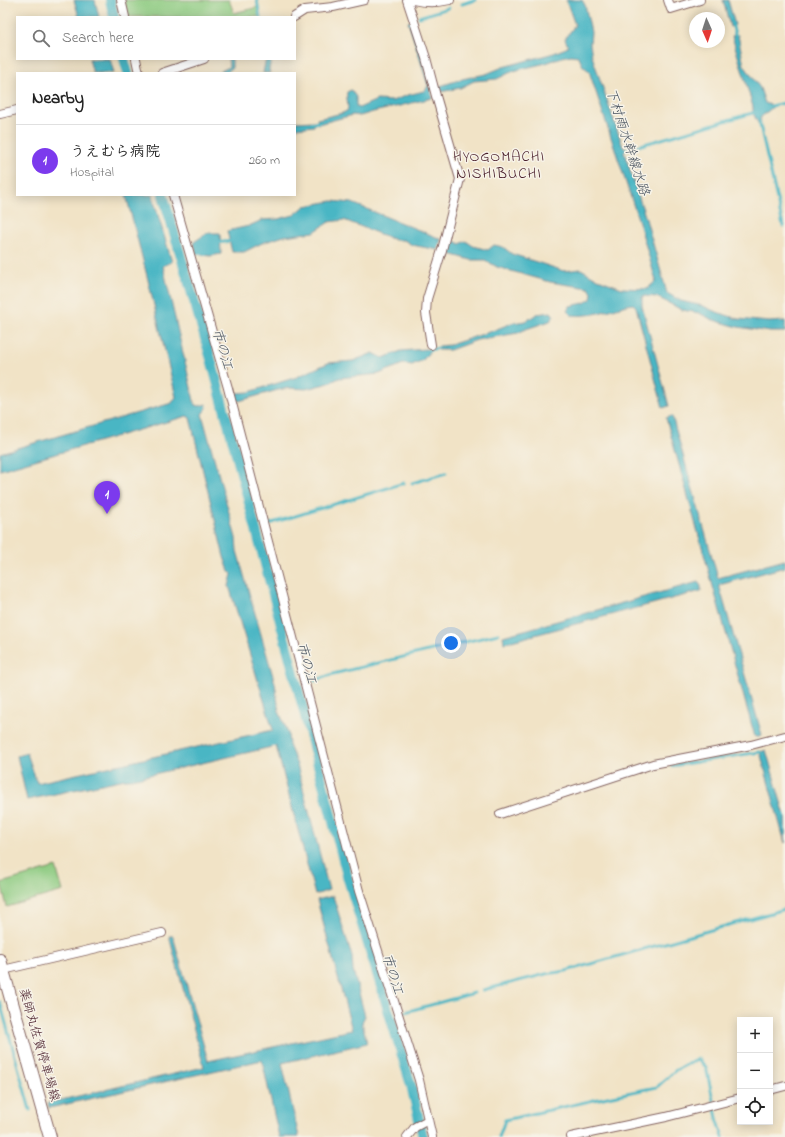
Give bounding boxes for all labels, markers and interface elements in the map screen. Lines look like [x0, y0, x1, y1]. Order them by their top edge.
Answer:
north arrow [689, 12, 725, 48]
search box [16, 16, 296, 60]
icon: search [30, 27, 52, 49]
text: Search here [62, 27, 134, 49]
water label: 下村雨水幹線水路 [600, 85, 655, 199]
text: Nearby [32, 86, 84, 111]
text: うえむら病院 [70, 141, 160, 163]
district label: HYOGOMACHI NISHIBUCHI [453, 146, 545, 185]
text: 1 [43, 151, 47, 170]
text: 260 m [249, 151, 280, 170]
text: Hospital [70, 163, 114, 182]
water label: 市の江 [206, 326, 238, 373]
pin: 1 [94, 481, 120, 514]
your location [441, 633, 461, 653]
water label: 市の江 [290, 640, 322, 687]
water label: 市の江 [376, 951, 408, 998]
street label: 薬師丸佐賀停車場線 [14, 986, 65, 1105]
map controls [737, 1017, 773, 1125]
button: + [737, 1017, 773, 1053]
button: − [737, 1053, 773, 1089]
button: locate [737, 1089, 773, 1125]

